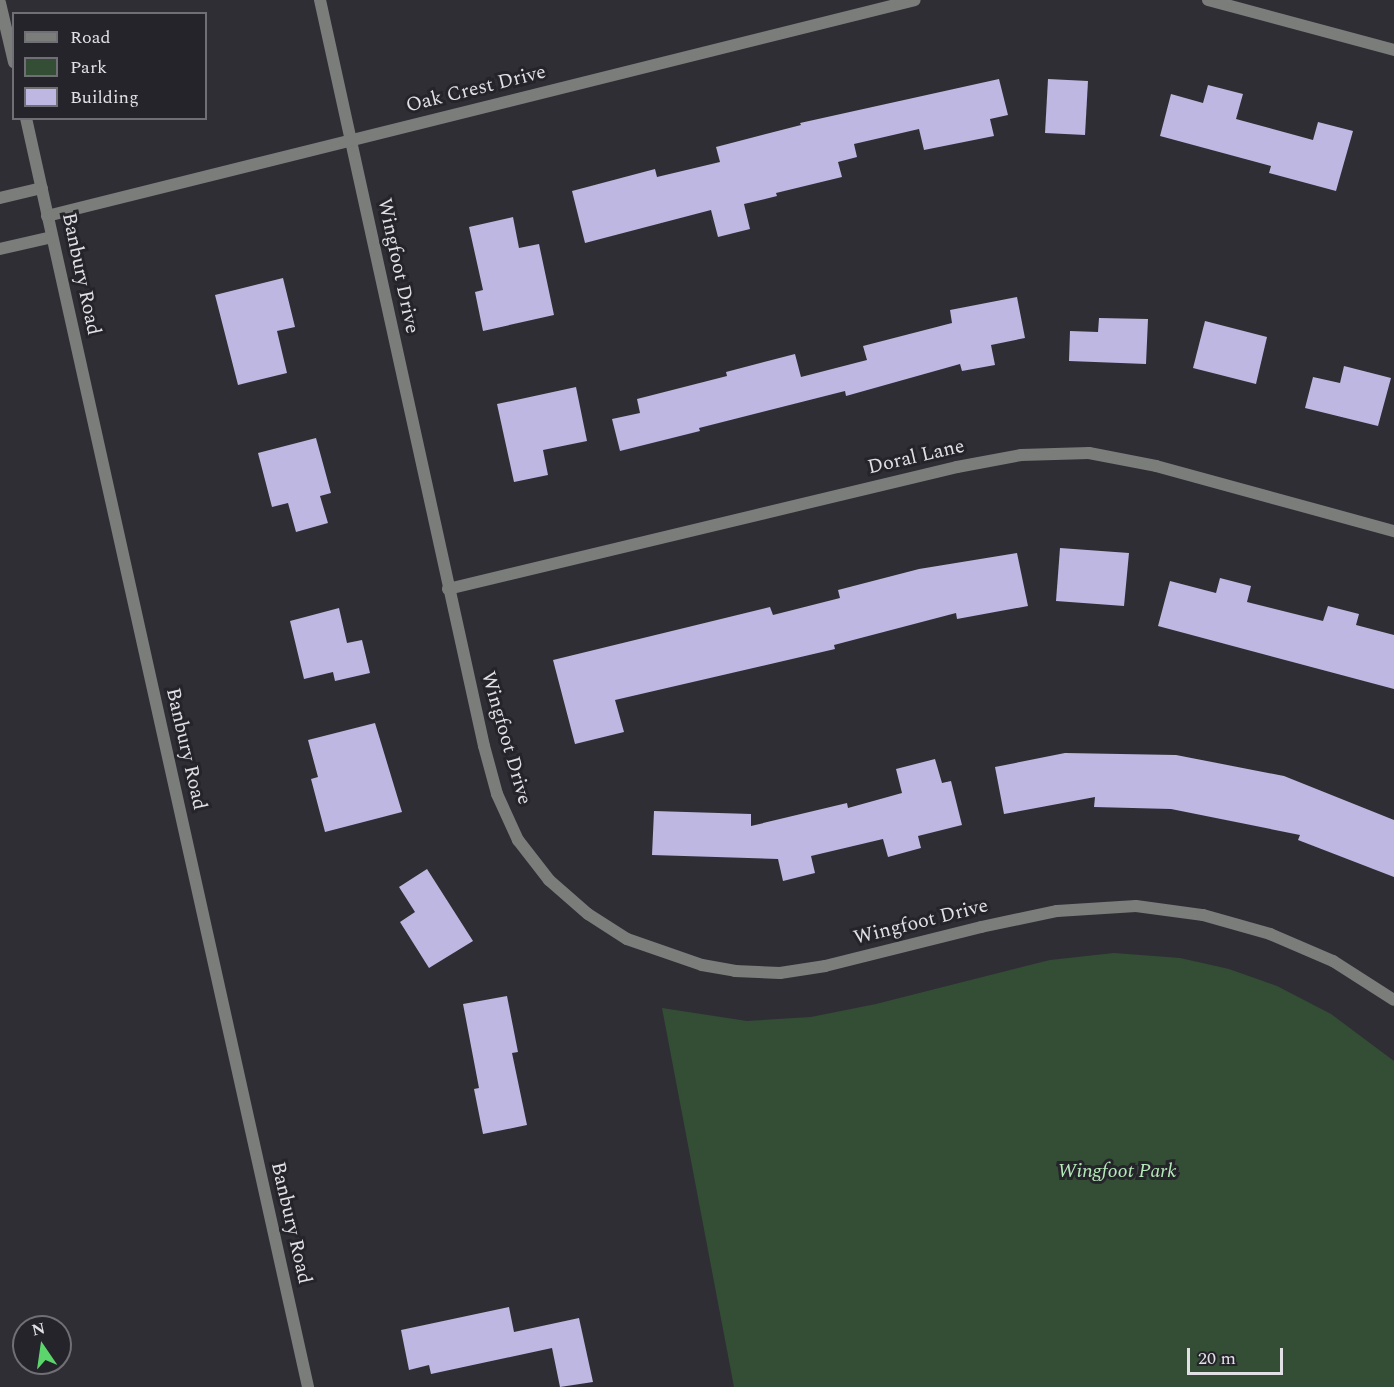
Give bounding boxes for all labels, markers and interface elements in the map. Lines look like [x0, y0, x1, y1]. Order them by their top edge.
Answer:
legend [12, 12, 207, 120]
text: Road [70, 24, 111, 51]
text: Park [70, 54, 107, 81]
street label: Oak Crest Drive [403, 60, 549, 118]
text: Building [70, 84, 139, 111]
street label: Wingfoot Drive [372, 196, 424, 336]
street label: Banbury Road [56, 211, 106, 337]
street label: Doral Lane [865, 434, 967, 480]
street label: Wingfoot Drive [476, 669, 536, 807]
street label: Banbury Road [160, 686, 212, 812]
street label: Wingfoot Drive [851, 894, 991, 950]
park label: Wingfoot Park [1057, 1159, 1177, 1183]
street label: Banbury Road [265, 1160, 317, 1286]
north arrow [12, 1315, 72, 1375]
text: N [29, 1316, 47, 1343]
scale bar [1190, 1336, 1286, 1374]
text: 20 m [1198, 1345, 1236, 1372]

